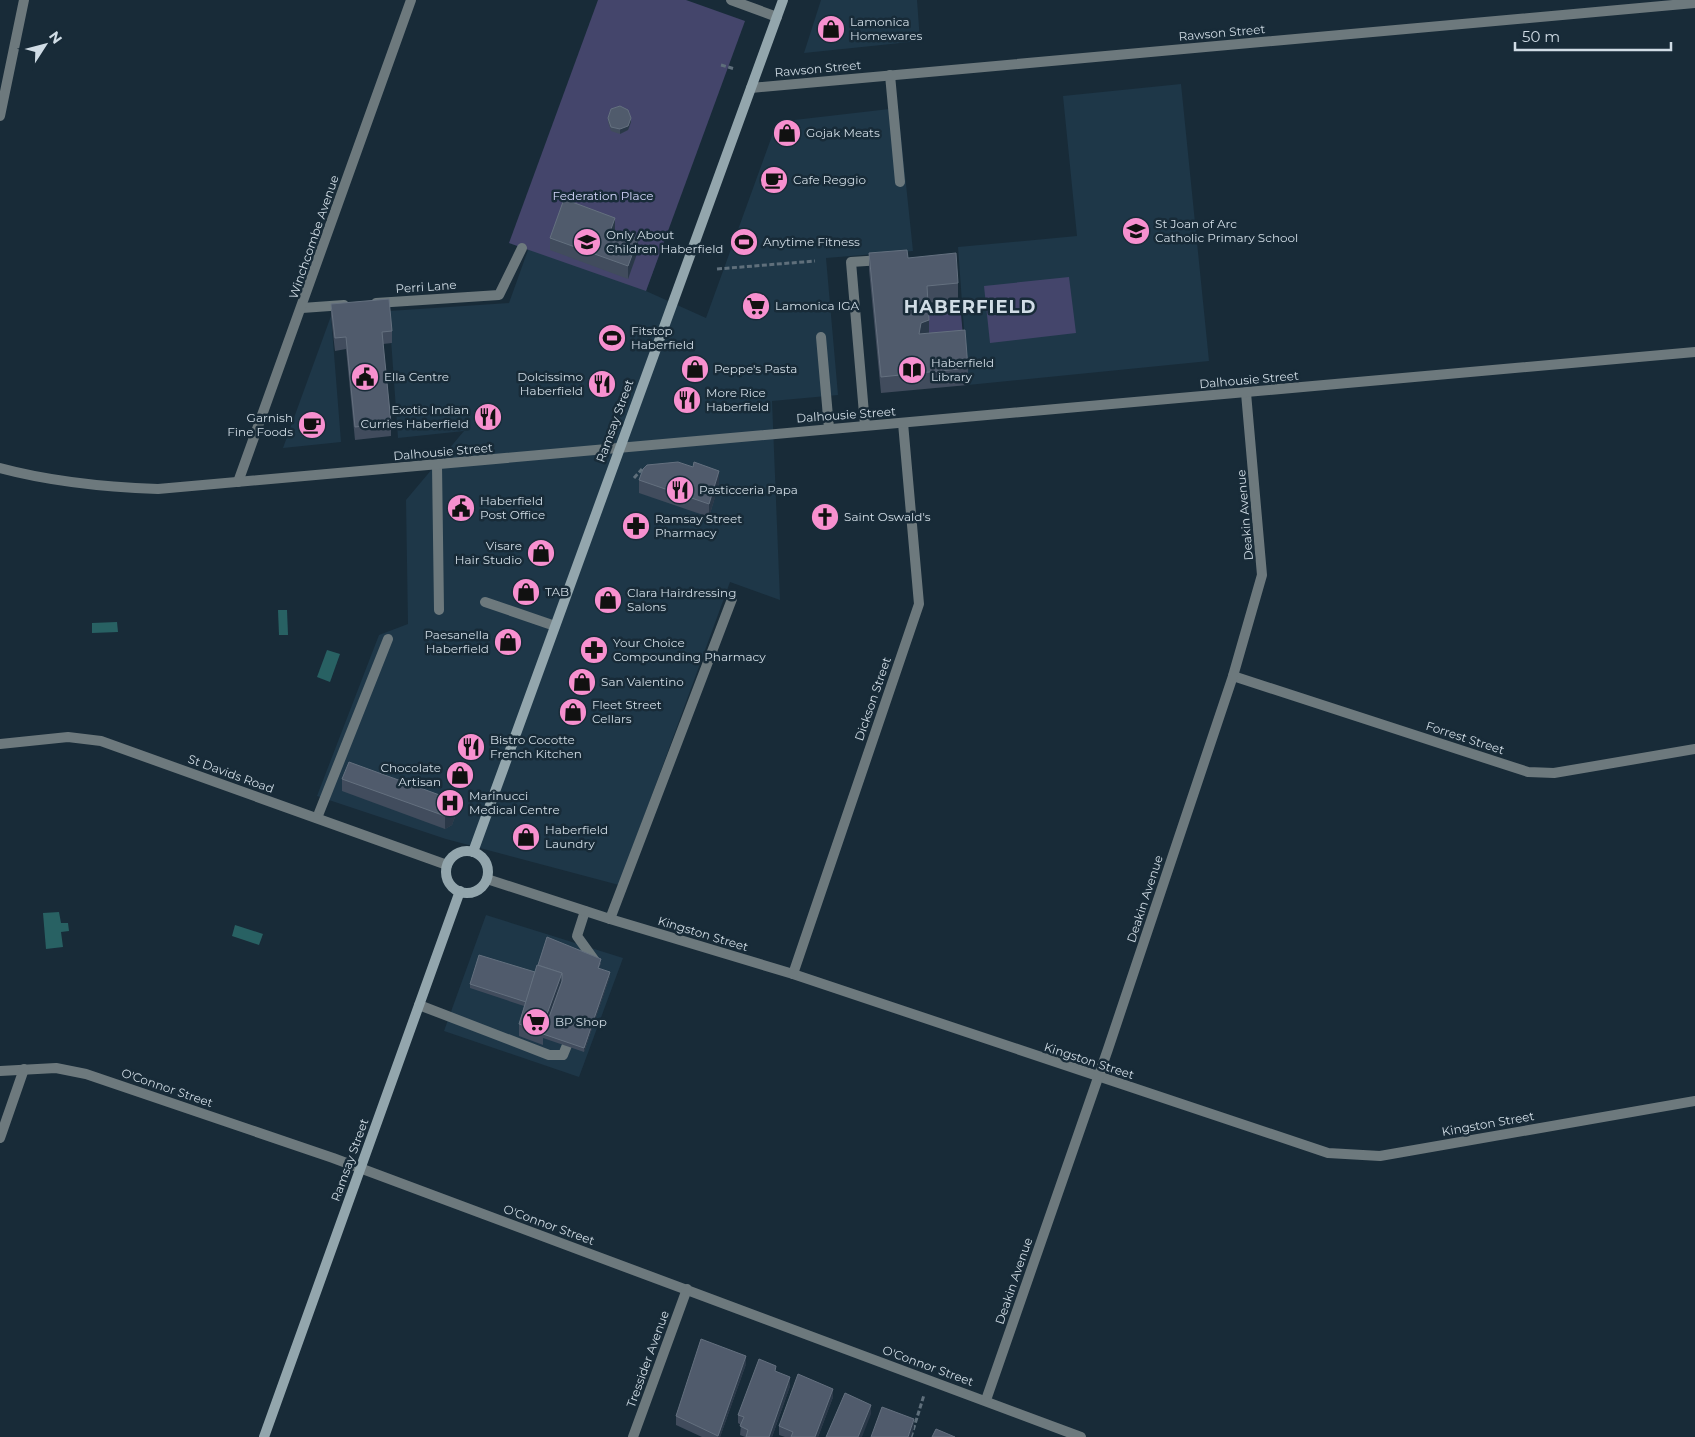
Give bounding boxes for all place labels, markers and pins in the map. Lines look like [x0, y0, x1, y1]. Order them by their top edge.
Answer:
shop icon: Lamonica Homewares [816, 14, 846, 44]
place label: Lamonica Homewares [850, 14, 922, 43]
shop icon: Gojak Meats [772, 118, 802, 148]
place label: Gojak Meats [806, 125, 880, 140]
cafe icon: Cafe Reggio [759, 165, 789, 195]
place label: Cafe Reggio [793, 172, 866, 187]
school or university icon: St Joan of Arc Catholic Primary School [1121, 216, 1151, 246]
place label: St Joan of Arc Catholic Primary School [1155, 216, 1298, 245]
school or university icon: Only About Children Haberfield [572, 227, 602, 257]
place label: Only About Children Haberfield [606, 227, 724, 256]
sports icon: Anytime Fitness [729, 227, 759, 257]
place label: Anytime Fitness [763, 234, 860, 249]
supermarket icon: Lamonica IGA [741, 291, 771, 321]
place label: Lamonica IGA [775, 298, 860, 313]
sports icon: Fitstop Haberfield [597, 323, 627, 353]
place label: Fitstop Haberfield [631, 323, 694, 352]
shop icon: Peppe's Pasta [680, 354, 710, 384]
library icon: Haberfield Library [897, 355, 927, 385]
place label: Haberfield Library [931, 355, 994, 384]
place label: Peppe's Pasta [714, 361, 797, 376]
public building icon: Ella Centre [350, 362, 380, 392]
place label: Ella Centre [384, 369, 449, 384]
place label: Dolcissimo Haberfield [517, 369, 583, 398]
restaurant icon: Dolcissimo Haberfield [587, 369, 617, 399]
restaurant icon: More Rice Haberfield [672, 385, 702, 415]
place label: More Rice Haberfield [706, 385, 769, 414]
place label: Exotic Indian Curries Haberfield [361, 402, 469, 431]
restaurant icon: Exotic Indian Curries Haberfield [473, 402, 503, 432]
place label: Garnish Fine Foods [227, 410, 293, 439]
cafe icon: Garnish Fine Foods [297, 410, 327, 440]
restaurant icon: Pasticceria Papa [665, 475, 695, 505]
place label: Pasticceria Papa [699, 482, 798, 497]
public building icon: Haberfield Post Office [446, 493, 476, 523]
place label: Haberfield Post Office [480, 493, 545, 522]
church icon: Saint Oswald's [810, 502, 840, 532]
place label: Saint Oswald's [844, 509, 931, 524]
pharmacy icon: Ramsay Street Pharmacy [621, 511, 651, 541]
place label: Ramsay Street Pharmacy [655, 511, 742, 540]
place label: Visare Hair Studio [455, 538, 522, 567]
shop icon: Visare Hair Studio [526, 538, 556, 568]
shop icon: TAB [511, 577, 541, 607]
place label: TAB [545, 584, 569, 599]
shop icon: Clara Hairdressing Salons [593, 585, 623, 615]
place label: Clara Hairdressing Salons [627, 585, 736, 614]
place label: Paesanella Haberfield [424, 627, 489, 656]
shop icon: Paesanella Haberfield [493, 627, 523, 657]
pharmacy icon: Your Choice Compounding Pharmacy [579, 635, 609, 665]
place label: Your Choice Compounding Pharmacy [613, 635, 766, 664]
shop icon: San Valentino [567, 667, 597, 697]
place label: San Valentino [601, 674, 684, 689]
shop icon: Fleet Street Cellars [558, 697, 588, 727]
place label: Fleet Street Cellars [592, 697, 662, 726]
restaurant icon: Bistro Cocotte French Kitchen [456, 732, 486, 762]
place label: Bistro Cocotte French Kitchen [490, 732, 582, 761]
place label: Chocolate Artisan [380, 760, 441, 789]
shop icon: Chocolate Artisan [445, 760, 475, 790]
hospital icon: Marinucci Medical Centre [435, 788, 465, 818]
place label: Marinucci Medical Centre [469, 788, 560, 817]
shop icon: Haberfield Laundry [511, 822, 541, 852]
place label: Haberfield Laundry [545, 822, 608, 851]
supermarket icon: BP Shop [521, 1007, 551, 1037]
place label: BP Shop [555, 1014, 607, 1029]

